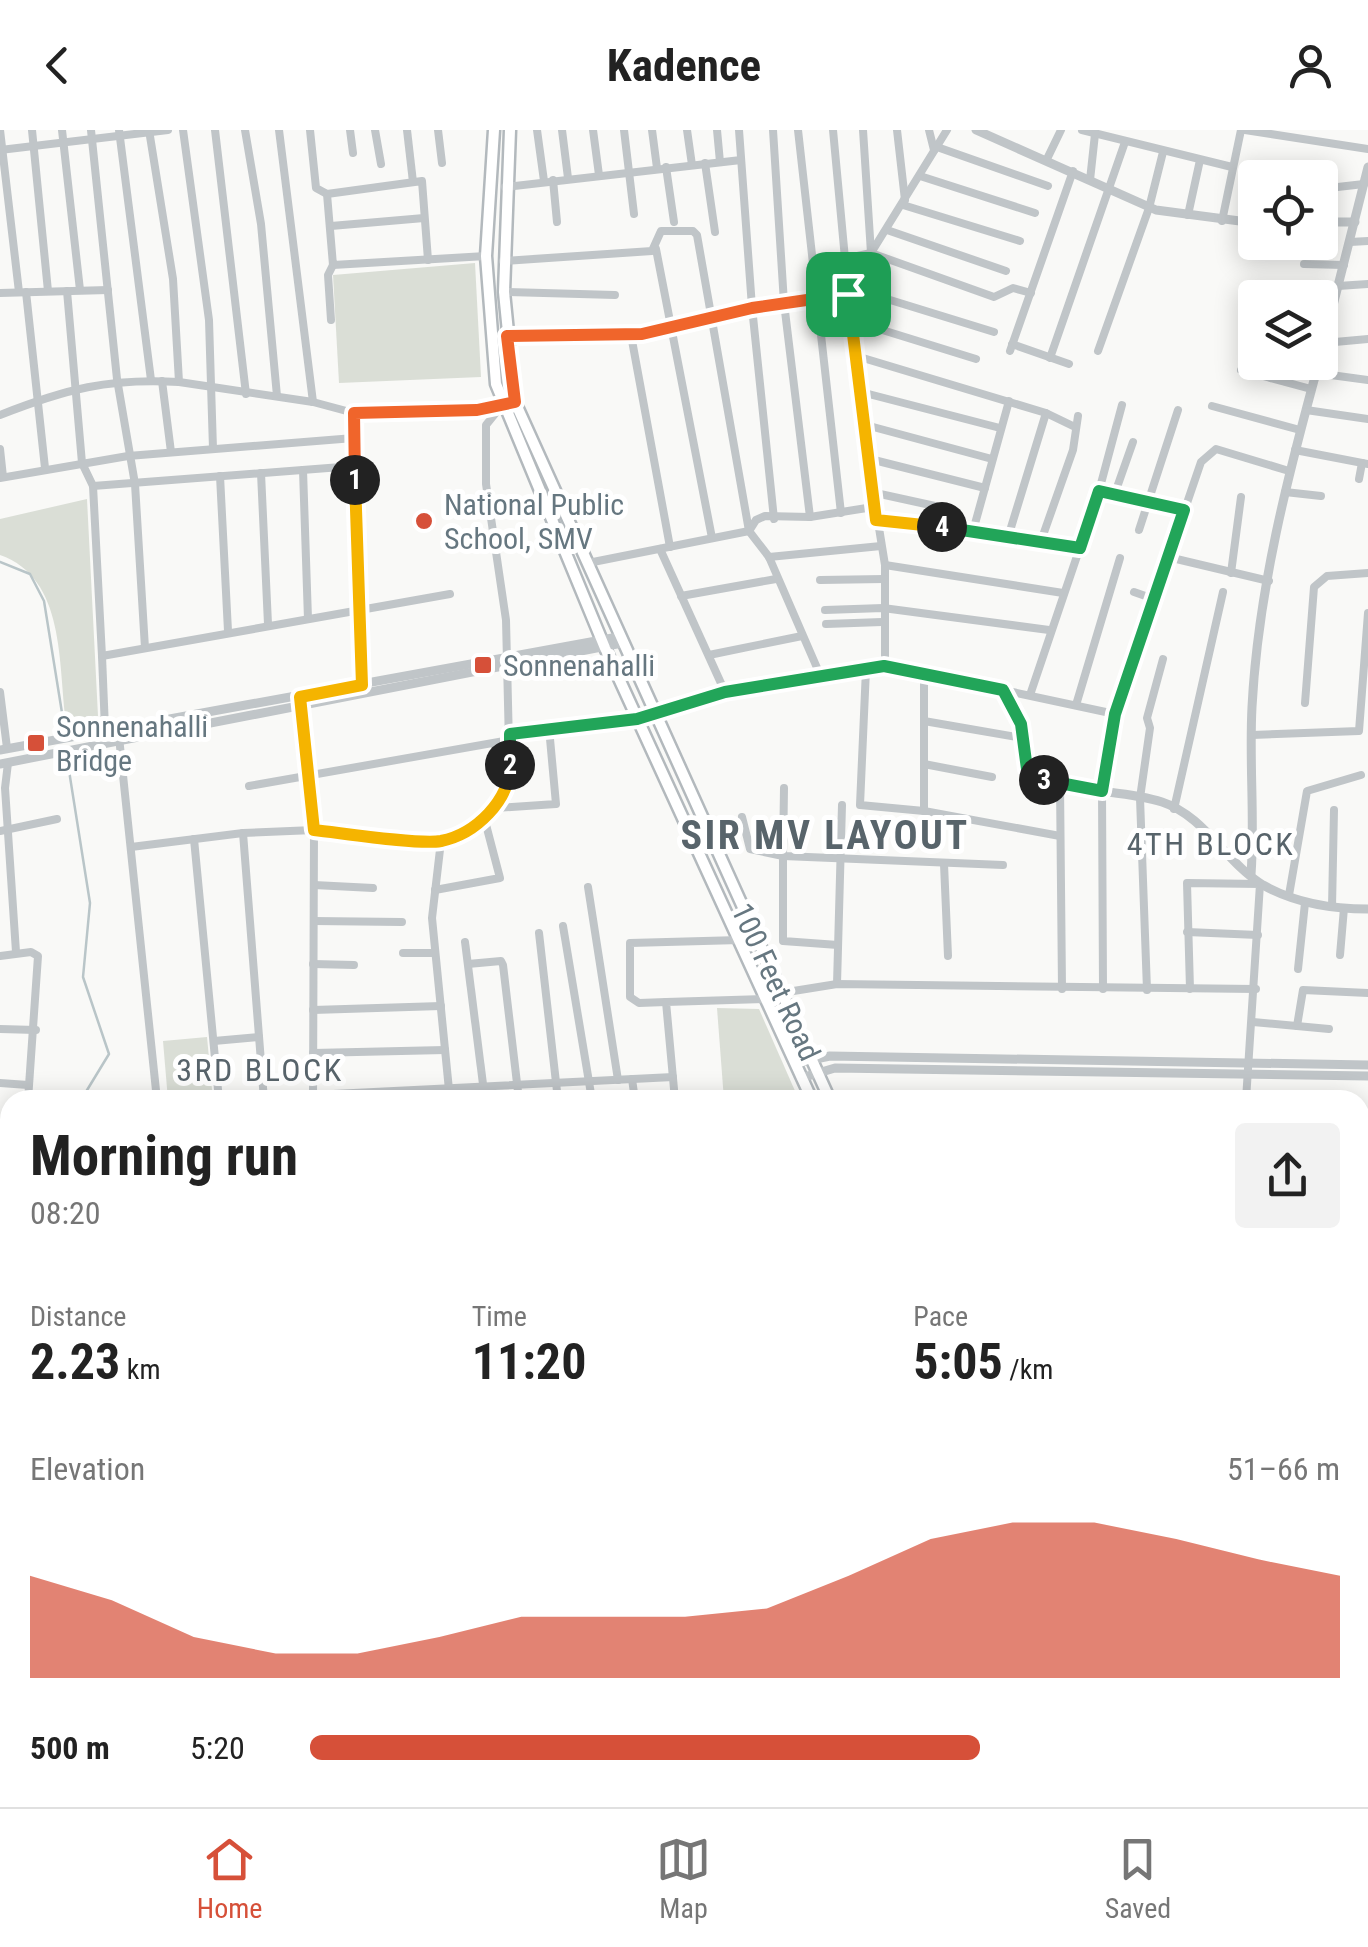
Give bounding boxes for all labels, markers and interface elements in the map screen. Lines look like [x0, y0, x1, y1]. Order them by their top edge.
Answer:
icon: back [30, 38, 85, 93]
icon: person [1283, 38, 1338, 93]
text: Kadence [607, 39, 761, 92]
map controls [1238, 160, 1338, 380]
button: locate [1238, 160, 1338, 260]
pin [806, 252, 891, 337]
icon: arrive [821, 267, 876, 322]
button: layers [1238, 280, 1338, 380]
pin: 1 [330, 455, 380, 505]
text: 1 [348, 463, 362, 496]
place label: National Public School, SMV [444, 487, 624, 556]
pin: 4 [917, 502, 967, 552]
marker: National Public School, SMV [413, 510, 435, 532]
text: 4 [935, 510, 949, 543]
place label: Sonnenahalli [503, 648, 655, 683]
marker: Sonnenahalli [472, 654, 494, 676]
place label: Sonnenahalli Bridge [56, 709, 208, 778]
marker: Sonnenahalli Bridge [25, 732, 47, 754]
pin: 2 [485, 740, 535, 790]
text: 2 [503, 748, 517, 781]
pin: 3 [1019, 755, 1069, 805]
text: 3 [1037, 763, 1051, 796]
district label: SIR MV LAYOUT [680, 812, 970, 859]
district label: 4TH BLOCK [1127, 825, 1295, 863]
street label: 100 Feet Road [724, 898, 828, 1066]
district label: 3RD BLOCK [176, 1051, 344, 1089]
button: share [1235, 1123, 1340, 1228]
text: Morning run [30, 1124, 298, 1188]
text: 08:20 [30, 1194, 101, 1232]
text: Distance [30, 1300, 127, 1333]
text: Time [472, 1300, 527, 1333]
text: Pace [913, 1300, 968, 1333]
text: 2.23 [30, 1333, 120, 1391]
text: 11:20 [472, 1333, 586, 1391]
text: 5:05 [913, 1333, 1003, 1391]
text: km [120, 1353, 160, 1386]
text: /km [1003, 1353, 1053, 1386]
text: Elevation [30, 1450, 145, 1488]
text: 51–66 m [1227, 1450, 1340, 1488]
text: 500 m [30, 1729, 110, 1767]
text: 5:20 [190, 1729, 245, 1767]
tab: Home [197, 1832, 262, 1925]
tab: Map [656, 1832, 711, 1925]
tab: Saved [1105, 1832, 1171, 1925]

